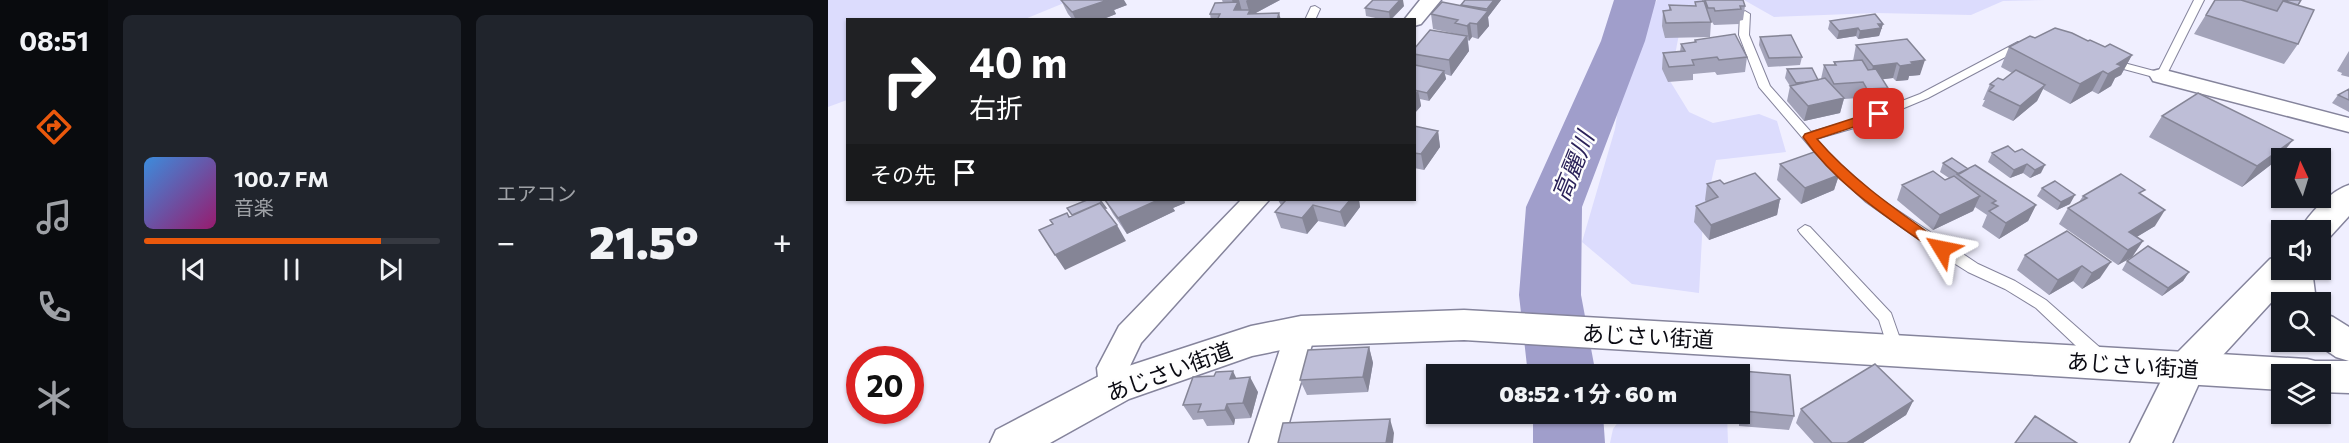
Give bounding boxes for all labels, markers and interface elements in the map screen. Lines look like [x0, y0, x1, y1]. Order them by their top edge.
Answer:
text: 08:51 [19, 24, 89, 57]
text: 40 m [969, 35, 1067, 87]
icon: right [870, 42, 948, 120]
pin [1853, 88, 1904, 139]
text: 右折 [969, 91, 1023, 124]
icon: arrive [1862, 97, 1895, 130]
icon: directions [33, 106, 75, 148]
water label: 高麗川 [1545, 124, 1600, 205]
north arrow [2271, 148, 2331, 208]
map controls [2271, 148, 2331, 424]
icon: arrive [948, 156, 981, 189]
text: その先 [870, 161, 936, 188]
text: 100.7 FM [234, 165, 329, 192]
text: エアコン [497, 181, 577, 205]
text: 音楽 [234, 195, 274, 219]
icon: music [33, 196, 75, 238]
text: 21.5° [589, 213, 699, 268]
position arrow [1910, 217, 1974, 281]
text: − [497, 220, 515, 261]
text: + [773, 220, 792, 261]
button: sound [2271, 220, 2331, 280]
icon: previous [177, 253, 210, 286]
icon: pause [275, 253, 308, 286]
icon: next [374, 253, 407, 286]
icon: phone [33, 286, 75, 328]
button: search [2271, 292, 2331, 352]
street label: あじさい街道 [1581, 319, 1715, 353]
street label: あじさい街道 [1102, 336, 1236, 406]
speed limit sign: 20 [846, 346, 924, 424]
street label: あじさい街道 [2066, 347, 2200, 383]
button: layers [2271, 364, 2331, 424]
icon: climate [33, 377, 75, 419]
text: 08:52 · 1 分 · 60 m [1499, 380, 1677, 407]

